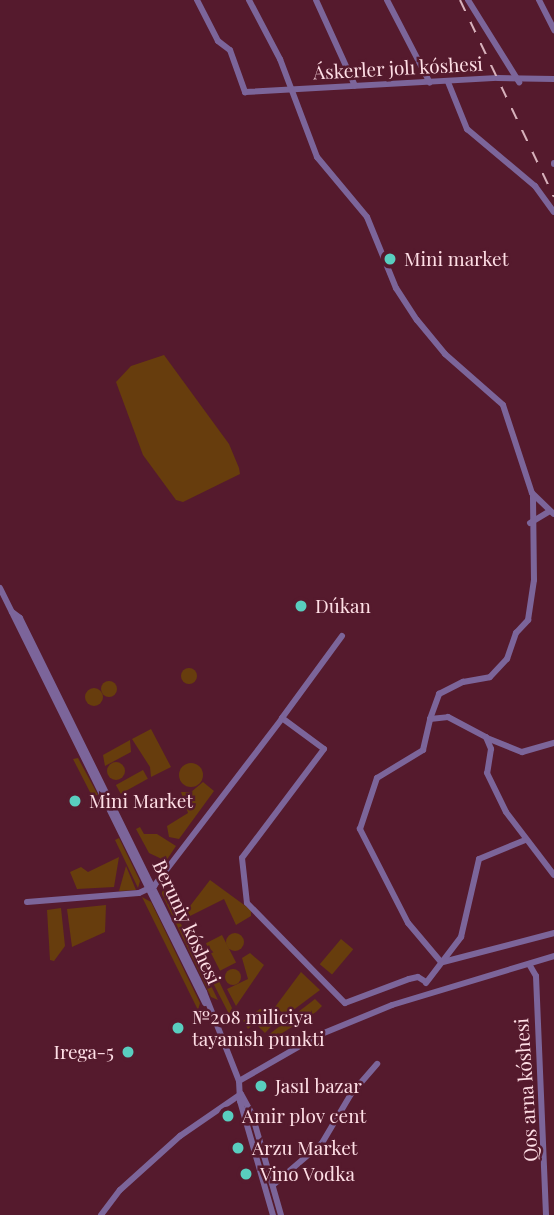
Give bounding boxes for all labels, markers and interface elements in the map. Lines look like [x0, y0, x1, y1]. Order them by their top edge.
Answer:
street label: Áskerler jolı kóshesi [312, 52, 484, 84]
place label: Mini market [404, 248, 508, 270]
marker: Mini market [382, 251, 398, 267]
place label: Dúkan [315, 595, 371, 617]
marker: Dúkan [293, 598, 309, 614]
place label: Mini Market [89, 790, 193, 812]
marker: Mini Market [67, 793, 83, 809]
street label: Beruniy kóshesi [148, 856, 226, 988]
place label: №208 miliciya tayanish punkti [192, 1006, 324, 1050]
street label: Qos arna kóshesi [510, 1017, 542, 1163]
marker: №208 miliciya tayanish punkti [170, 1020, 186, 1036]
place label: Irega-5 [53, 1041, 114, 1063]
marker: Irega-5 [120, 1044, 136, 1060]
place label: Jasıl bazar [275, 1075, 362, 1097]
marker: Jasıl bazar [253, 1078, 269, 1094]
place label: Amir plov cent [242, 1105, 367, 1127]
marker: Amir plov cent [220, 1108, 236, 1124]
place label: Arzu Market [252, 1137, 357, 1159]
marker: Arzu Market [230, 1140, 246, 1156]
place label: Vino Vodka [260, 1163, 355, 1185]
marker: Vino Vodka [238, 1166, 254, 1182]

